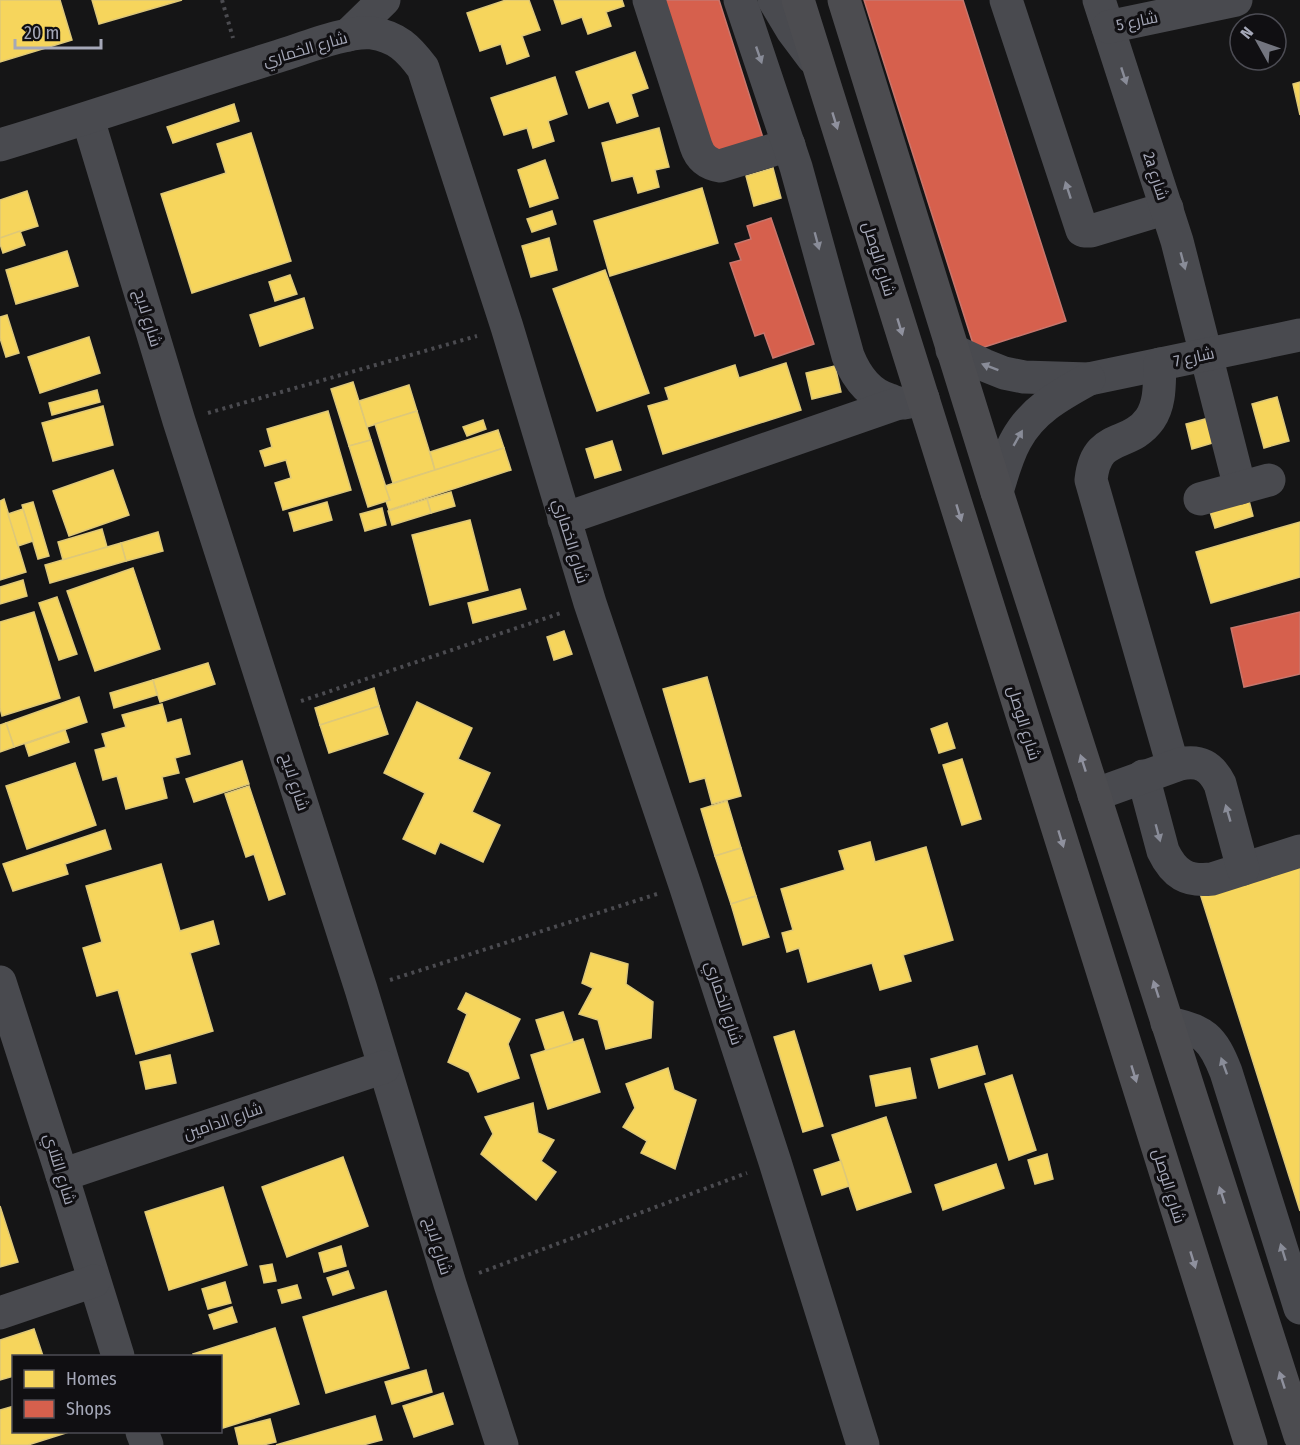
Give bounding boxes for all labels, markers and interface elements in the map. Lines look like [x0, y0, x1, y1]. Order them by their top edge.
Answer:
street label: شارع 5 [1114, 7, 1160, 37]
scale bar [15, 12, 100, 50]
north arrow [1228, 12, 1288, 72]
text: 20 m [24, 22, 59, 44]
text: N [1237, 23, 1257, 42]
street label: شارع الخماري [260, 28, 351, 74]
one-way arrow [754, 46, 764, 64]
one-way arrow [1119, 67, 1129, 85]
one-way arrow [831, 112, 841, 130]
street label: 2a شارع [1137, 150, 1173, 203]
one-way arrow [1062, 181, 1072, 199]
street label: شارع الوصل [857, 219, 899, 299]
one-way arrow [812, 232, 822, 251]
one-way arrow [1179, 252, 1188, 270]
street label: شارع لايح [128, 287, 166, 350]
one-way arrow [896, 318, 905, 336]
street label: شارع 7 [1172, 343, 1217, 373]
one-way arrow [981, 362, 999, 372]
one-way arrow [1012, 430, 1023, 446]
street label: شارع الخماري [545, 497, 593, 587]
one-way arrow [954, 504, 964, 522]
street label: شارع الوصل [1002, 683, 1044, 763]
street label: شارع لايح [275, 751, 313, 814]
one-way arrow [1078, 754, 1088, 772]
one-way arrow [1222, 804, 1232, 822]
one-way arrow [1154, 823, 1164, 842]
one-way arrow [1057, 830, 1066, 848]
street label: شارع الخماري [698, 959, 747, 1049]
one-way arrow [1151, 980, 1160, 998]
one-way arrow [1219, 1057, 1228, 1075]
one-way arrow [1130, 1065, 1139, 1083]
street label: شارع الدامين [181, 1099, 266, 1145]
street label: شارع التلاي [36, 1131, 80, 1208]
street label: شارع الوصل [1147, 1146, 1189, 1226]
one-way arrow [1217, 1186, 1227, 1204]
street label: شارع لايح [418, 1215, 456, 1278]
one-way arrow [1277, 1243, 1287, 1261]
one-way arrow [1188, 1251, 1198, 1269]
legend [12, 1355, 222, 1433]
text: Homes [66, 1368, 117, 1390]
one-way arrow [1277, 1371, 1286, 1389]
text: Shops [66, 1398, 111, 1420]

